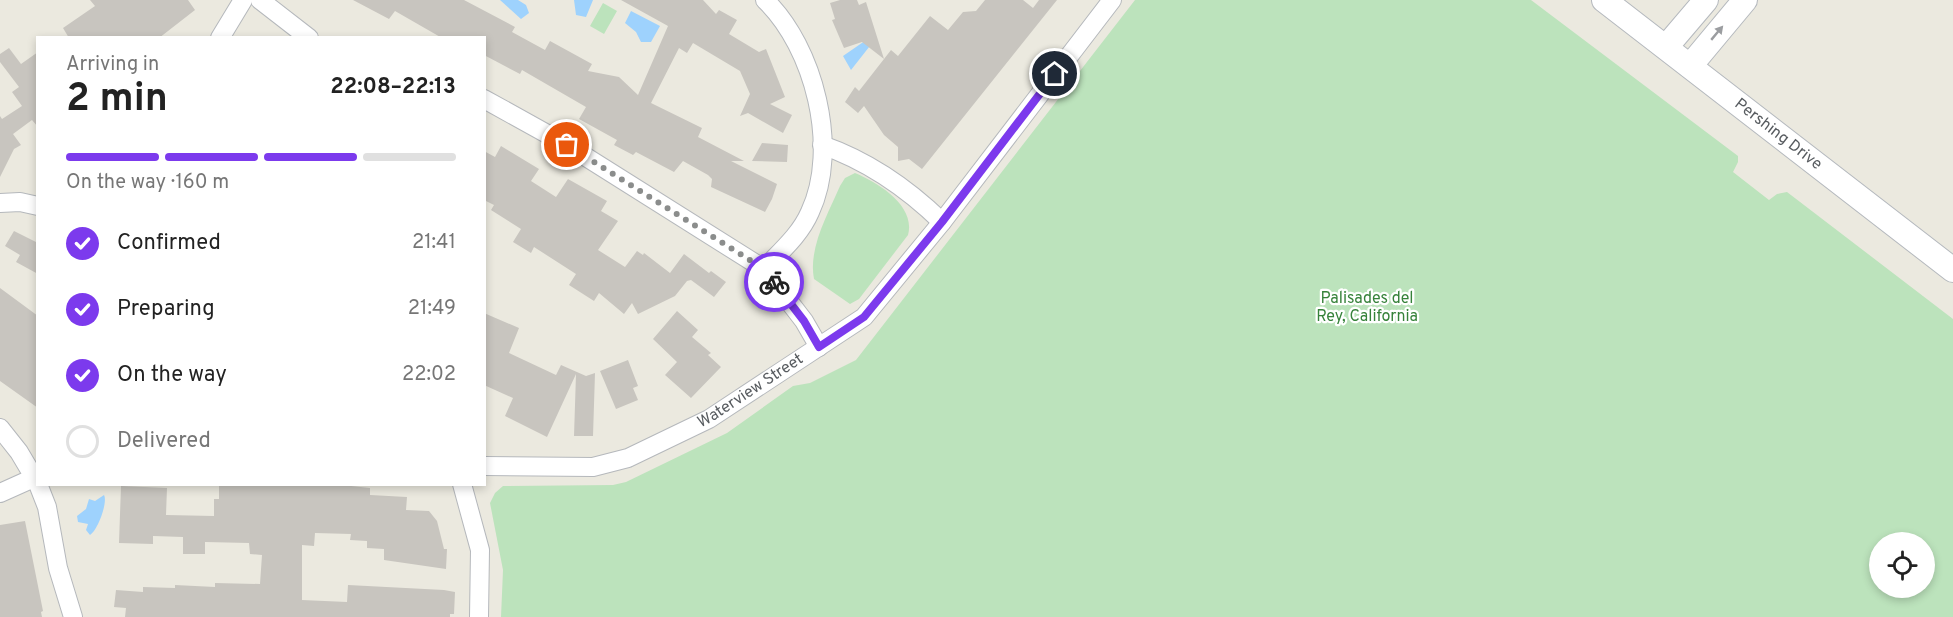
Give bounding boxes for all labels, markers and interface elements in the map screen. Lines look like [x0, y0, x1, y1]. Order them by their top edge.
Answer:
one-way arrow [1711, 25, 1724, 41]
pin [1029, 48, 1080, 99]
text: Arriving in [66, 52, 159, 78]
icon: home [1038, 57, 1071, 90]
text: 22:08–22:13 [330, 74, 456, 101]
text: 2 min [66, 76, 168, 125]
street label: Pershing Drive [1730, 94, 1826, 175]
pin [541, 119, 592, 170]
icon: bag [550, 128, 583, 161]
text: On the way · 160 m [66, 170, 229, 196]
icon: check [66, 227, 99, 260]
text: Confirmed [117, 230, 221, 257]
text: 21:41 [412, 230, 456, 256]
courier [744, 252, 804, 312]
icon: bike [758, 266, 791, 299]
park label: Palisades del Rey, California [1316, 289, 1418, 327]
icon: check [66, 293, 99, 326]
text: Preparing [117, 296, 215, 323]
text: 21:49 [408, 296, 456, 322]
street label: Waterview Street [695, 350, 807, 433]
icon: check [66, 359, 99, 392]
text: On the way [117, 362, 227, 389]
text: 22:02 [402, 362, 456, 388]
text: Delivered [117, 428, 211, 455]
map controls [1869, 532, 1935, 598]
button: locate [1869, 532, 1935, 598]

